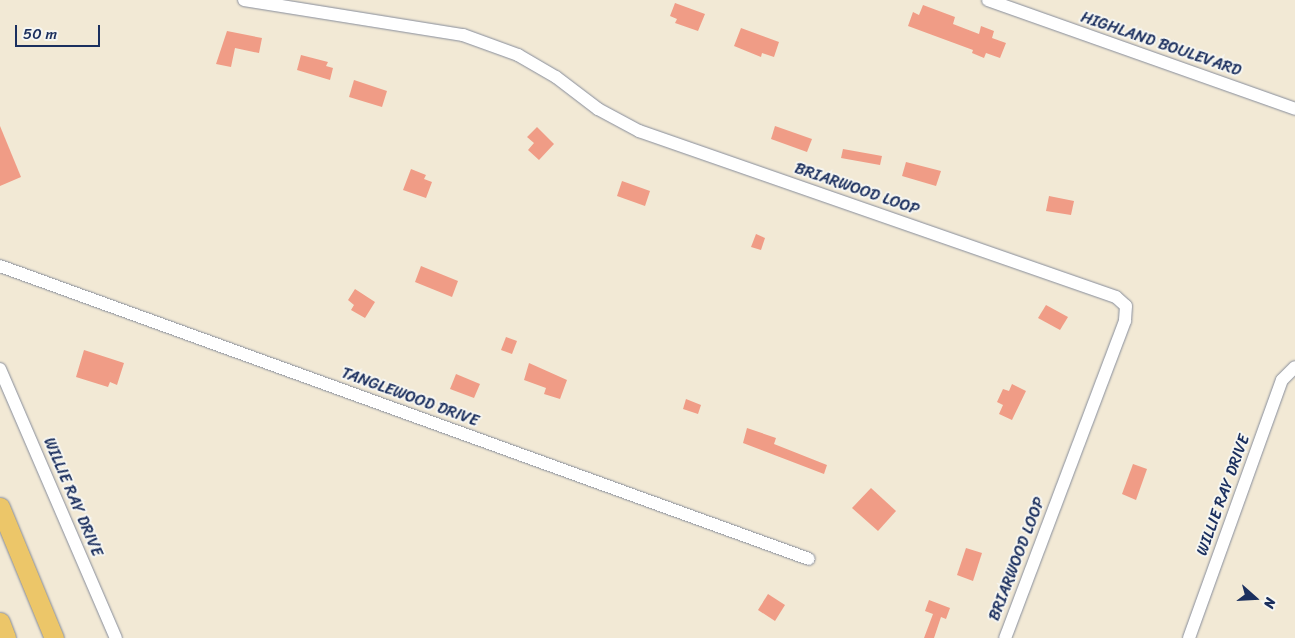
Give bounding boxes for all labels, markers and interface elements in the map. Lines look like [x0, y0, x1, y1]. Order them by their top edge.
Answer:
street label: HIGHLAND BOULEVARD [1078, 8, 1244, 80]
scale bar [18, 15, 102, 47]
text: 50 m [23, 21, 57, 47]
street label: BRIARWOOD LOOP [792, 159, 922, 219]
street label: TANGLEWOOD DRIVE [338, 363, 482, 431]
street label: WILLIE RAY DRIVE [1192, 431, 1254, 559]
street label: WILLIE RAY DRIVE [39, 434, 107, 560]
street label: BRIARWOOD LOOP [985, 495, 1049, 623]
north arrow [1230, 573, 1280, 623]
text: N [1256, 594, 1283, 612]

